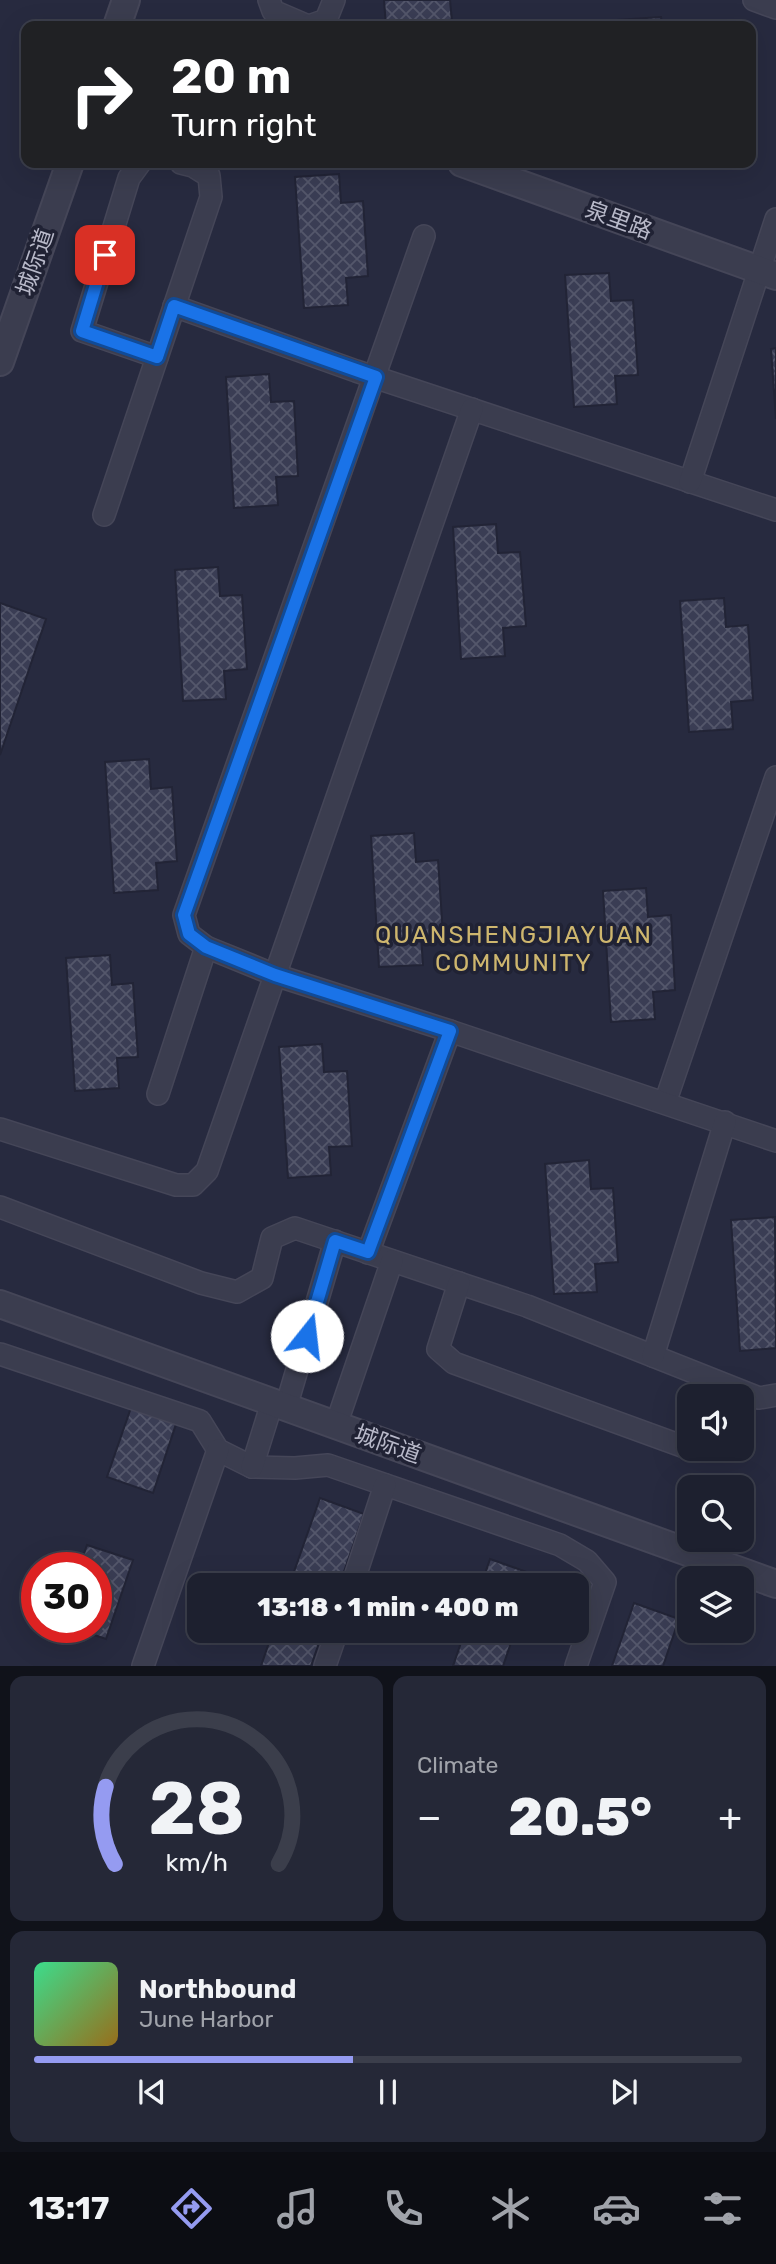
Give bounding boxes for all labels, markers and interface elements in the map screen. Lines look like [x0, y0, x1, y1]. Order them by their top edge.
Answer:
text: 20 m [171, 47, 292, 105]
icon: right [56, 49, 147, 140]
text: Turn right [171, 106, 316, 144]
street label: 泉里路 [582, 195, 656, 245]
street label: 城际道 [11, 225, 59, 299]
pin [75, 225, 135, 285]
icon: arrive [86, 236, 124, 274]
district label: QUANSHENGJIAYUAN COMMUNITY [375, 921, 653, 977]
position arrow [270, 1299, 344, 1373]
map controls [677, 1384, 754, 1643]
button: sound [677, 1384, 754, 1461]
street label: 城际道 [351, 1419, 425, 1469]
button: search [677, 1475, 754, 1552]
speed limit sign: 30 [21, 1552, 112, 1643]
button: layers [677, 1566, 754, 1643]
text: 13:18 · 1 min · 400 m [257, 1592, 519, 1623]
text: Climate [417, 1751, 498, 1779]
text: 28 [148, 1767, 245, 1853]
text: 20.5° [508, 1786, 652, 1848]
text: − [417, 1794, 442, 1840]
text: + [718, 1794, 742, 1840]
text: km/h [165, 1848, 228, 1877]
text: Northbound [139, 1974, 297, 2005]
text: June Harbor [139, 2005, 273, 2033]
icon: previous [133, 2073, 171, 2111]
icon: pause [369, 2073, 407, 2111]
icon: next [605, 2073, 643, 2111]
icon: directions [167, 2184, 216, 2233]
icon: music [273, 2184, 322, 2233]
icon: phone [379, 2184, 428, 2233]
icon: climate [486, 2184, 535, 2233]
icon: car [592, 2184, 641, 2233]
icon: filters [698, 2184, 747, 2233]
text: 13:17 [29, 2189, 109, 2227]

